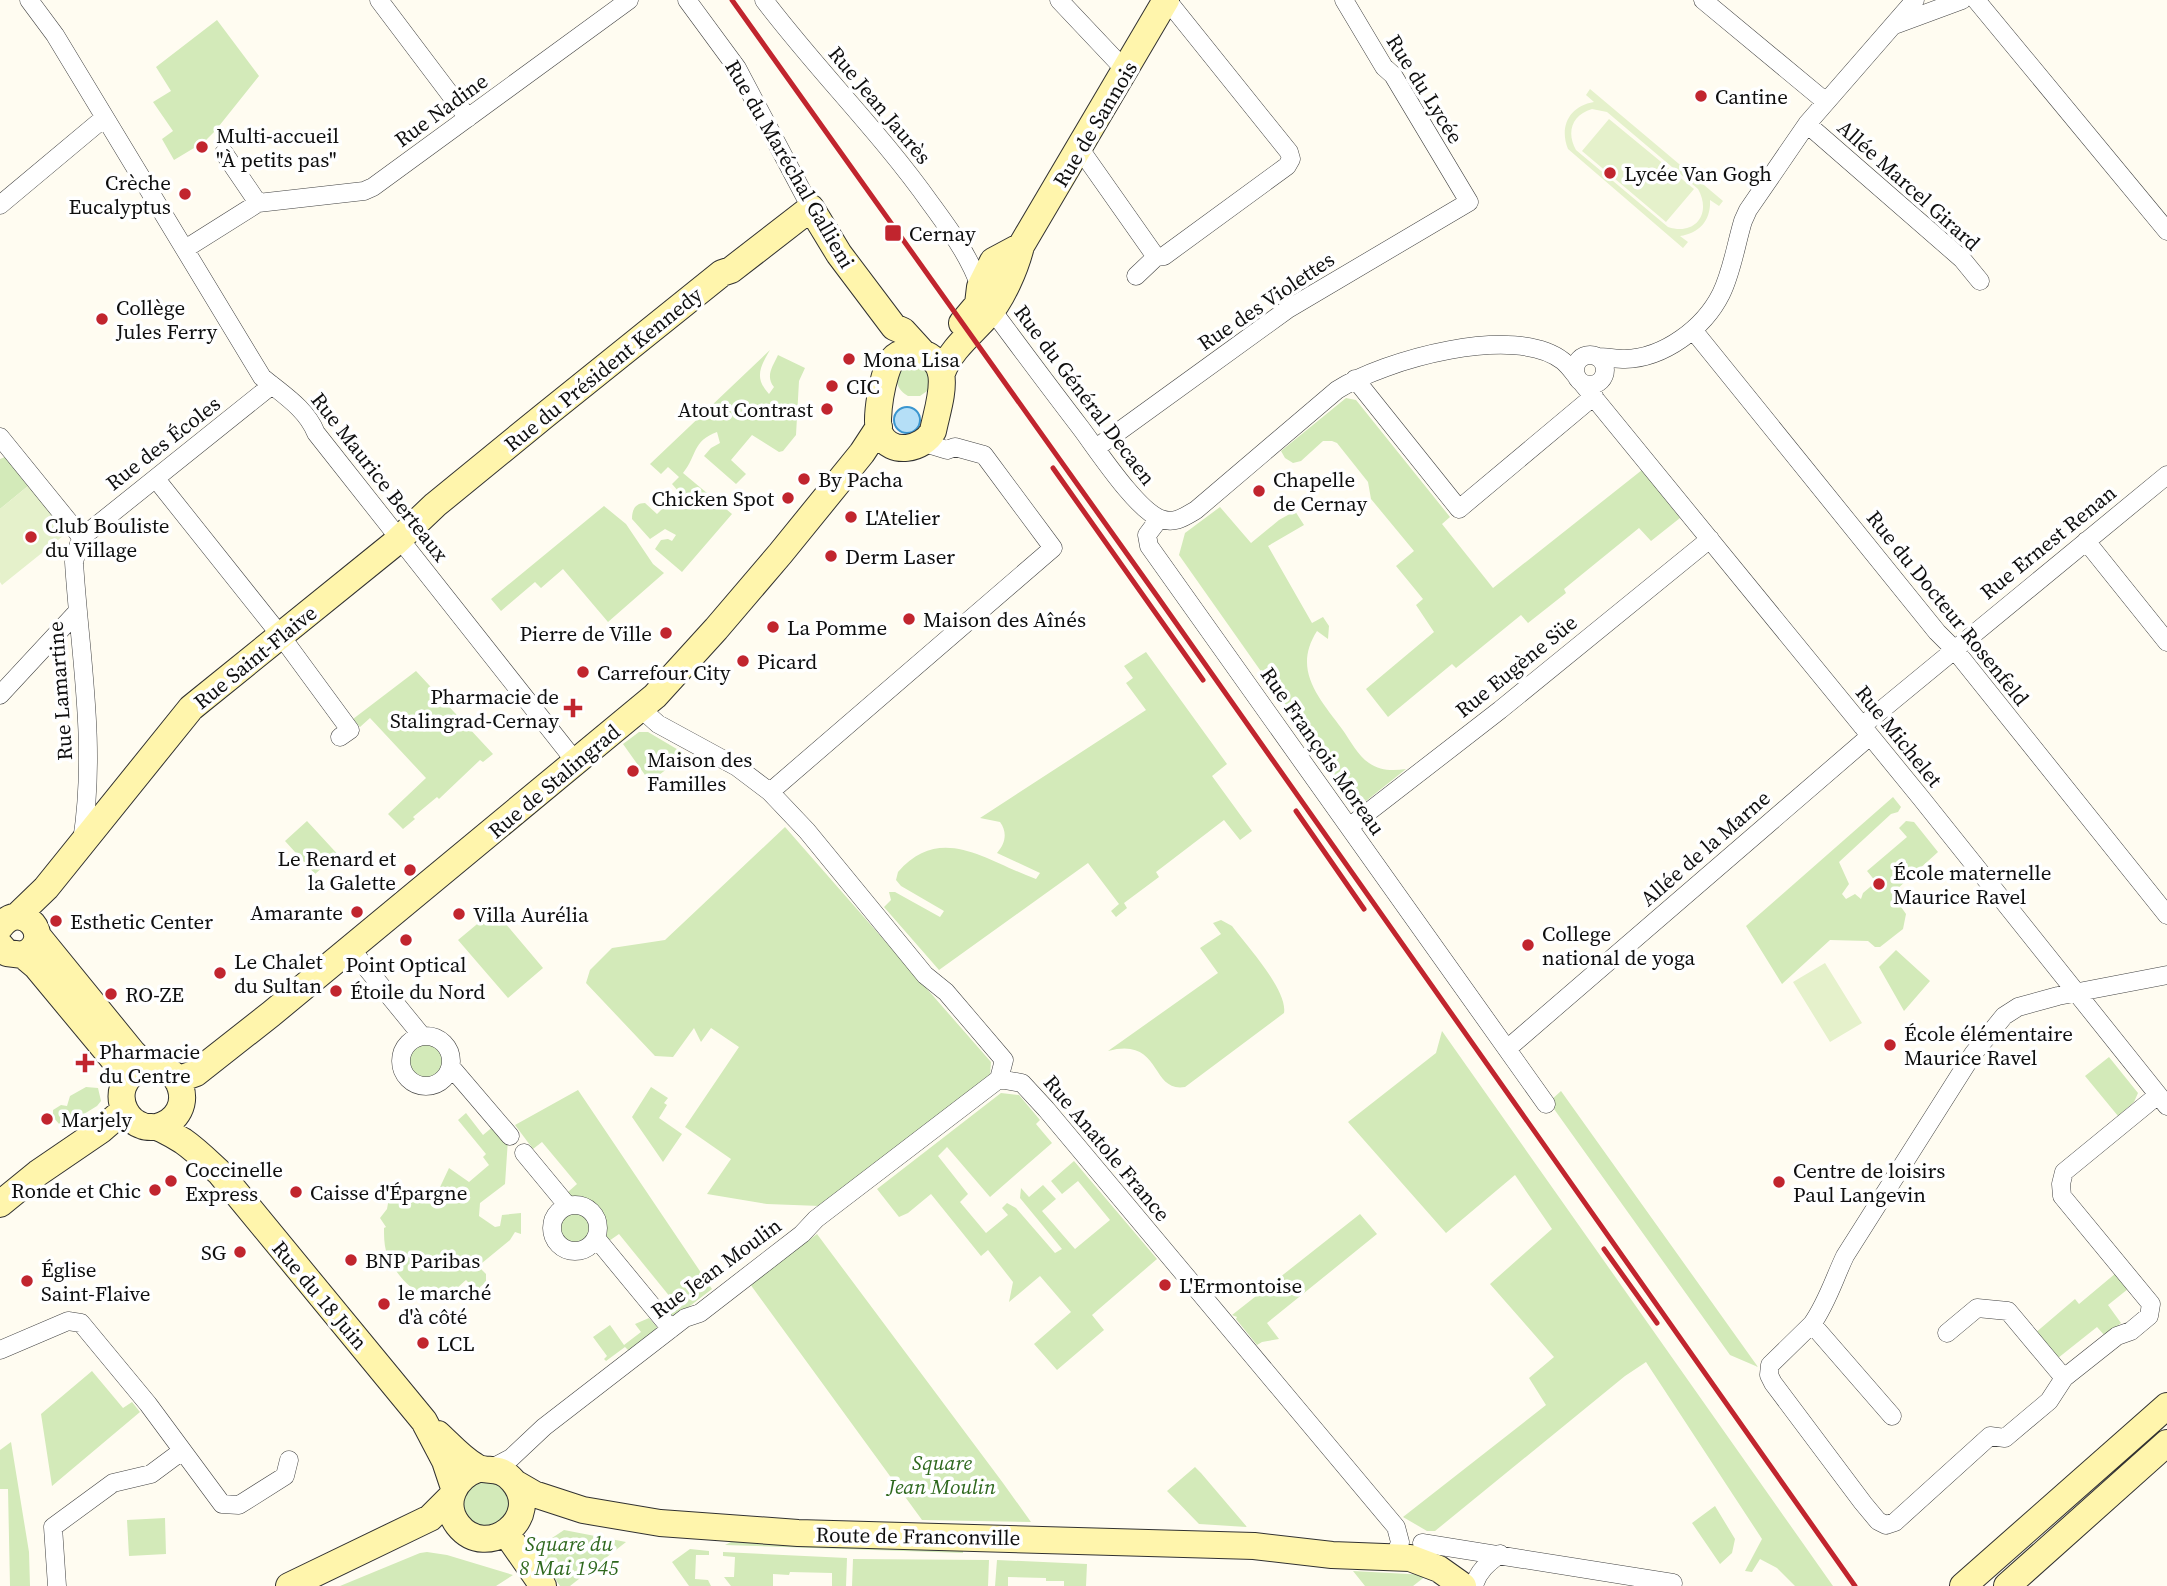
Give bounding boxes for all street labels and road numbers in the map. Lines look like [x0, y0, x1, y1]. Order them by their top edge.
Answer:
street label: Rue du Lycée [1380, 29, 1470, 149]
street label: Rue Jean Jaurès [822, 40, 938, 170]
street label: Rue du Maréchal Gallieni [718, 54, 862, 274]
street label: Rue de Sannois [1046, 56, 1144, 192]
street label: Rue Nadine [389, 66, 493, 154]
street label: Allée Marcel Girard [1831, 113, 1987, 257]
street label: Rue des Violettes [1192, 245, 1340, 357]
street label: Rue du Président Kennedy [498, 280, 708, 458]
street label: Rue du Général Decaen [1008, 299, 1163, 491]
street label: Rue Maurice Berteaux [305, 386, 455, 568]
street label: Rue des Écoles [100, 389, 226, 497]
street label: Rue Ernest Renan [1974, 478, 2122, 606]
street label: Rue du Docteur Rosenfeld [1860, 504, 2036, 712]
street label: Rue Saint-Flaive [187, 598, 323, 716]
street label: Rue Eugène Süe [1449, 608, 1583, 724]
street label: Rue Lamartine [41, 620, 79, 762]
street label: Rue François Moreau [1254, 661, 1392, 841]
street label: Rue Michelet [1849, 679, 1949, 793]
street label: Rue de Stalingrad [482, 717, 626, 845]
street label: Allée de la Marne [1634, 783, 1776, 913]
street label: Rue Anatole France [1037, 1069, 1177, 1227]
street label: Rue Jean Moulin [645, 1211, 787, 1325]
street label: Rue du 18 Juin [266, 1234, 374, 1356]
street label: Route de Franconville [815, 1520, 1021, 1552]

